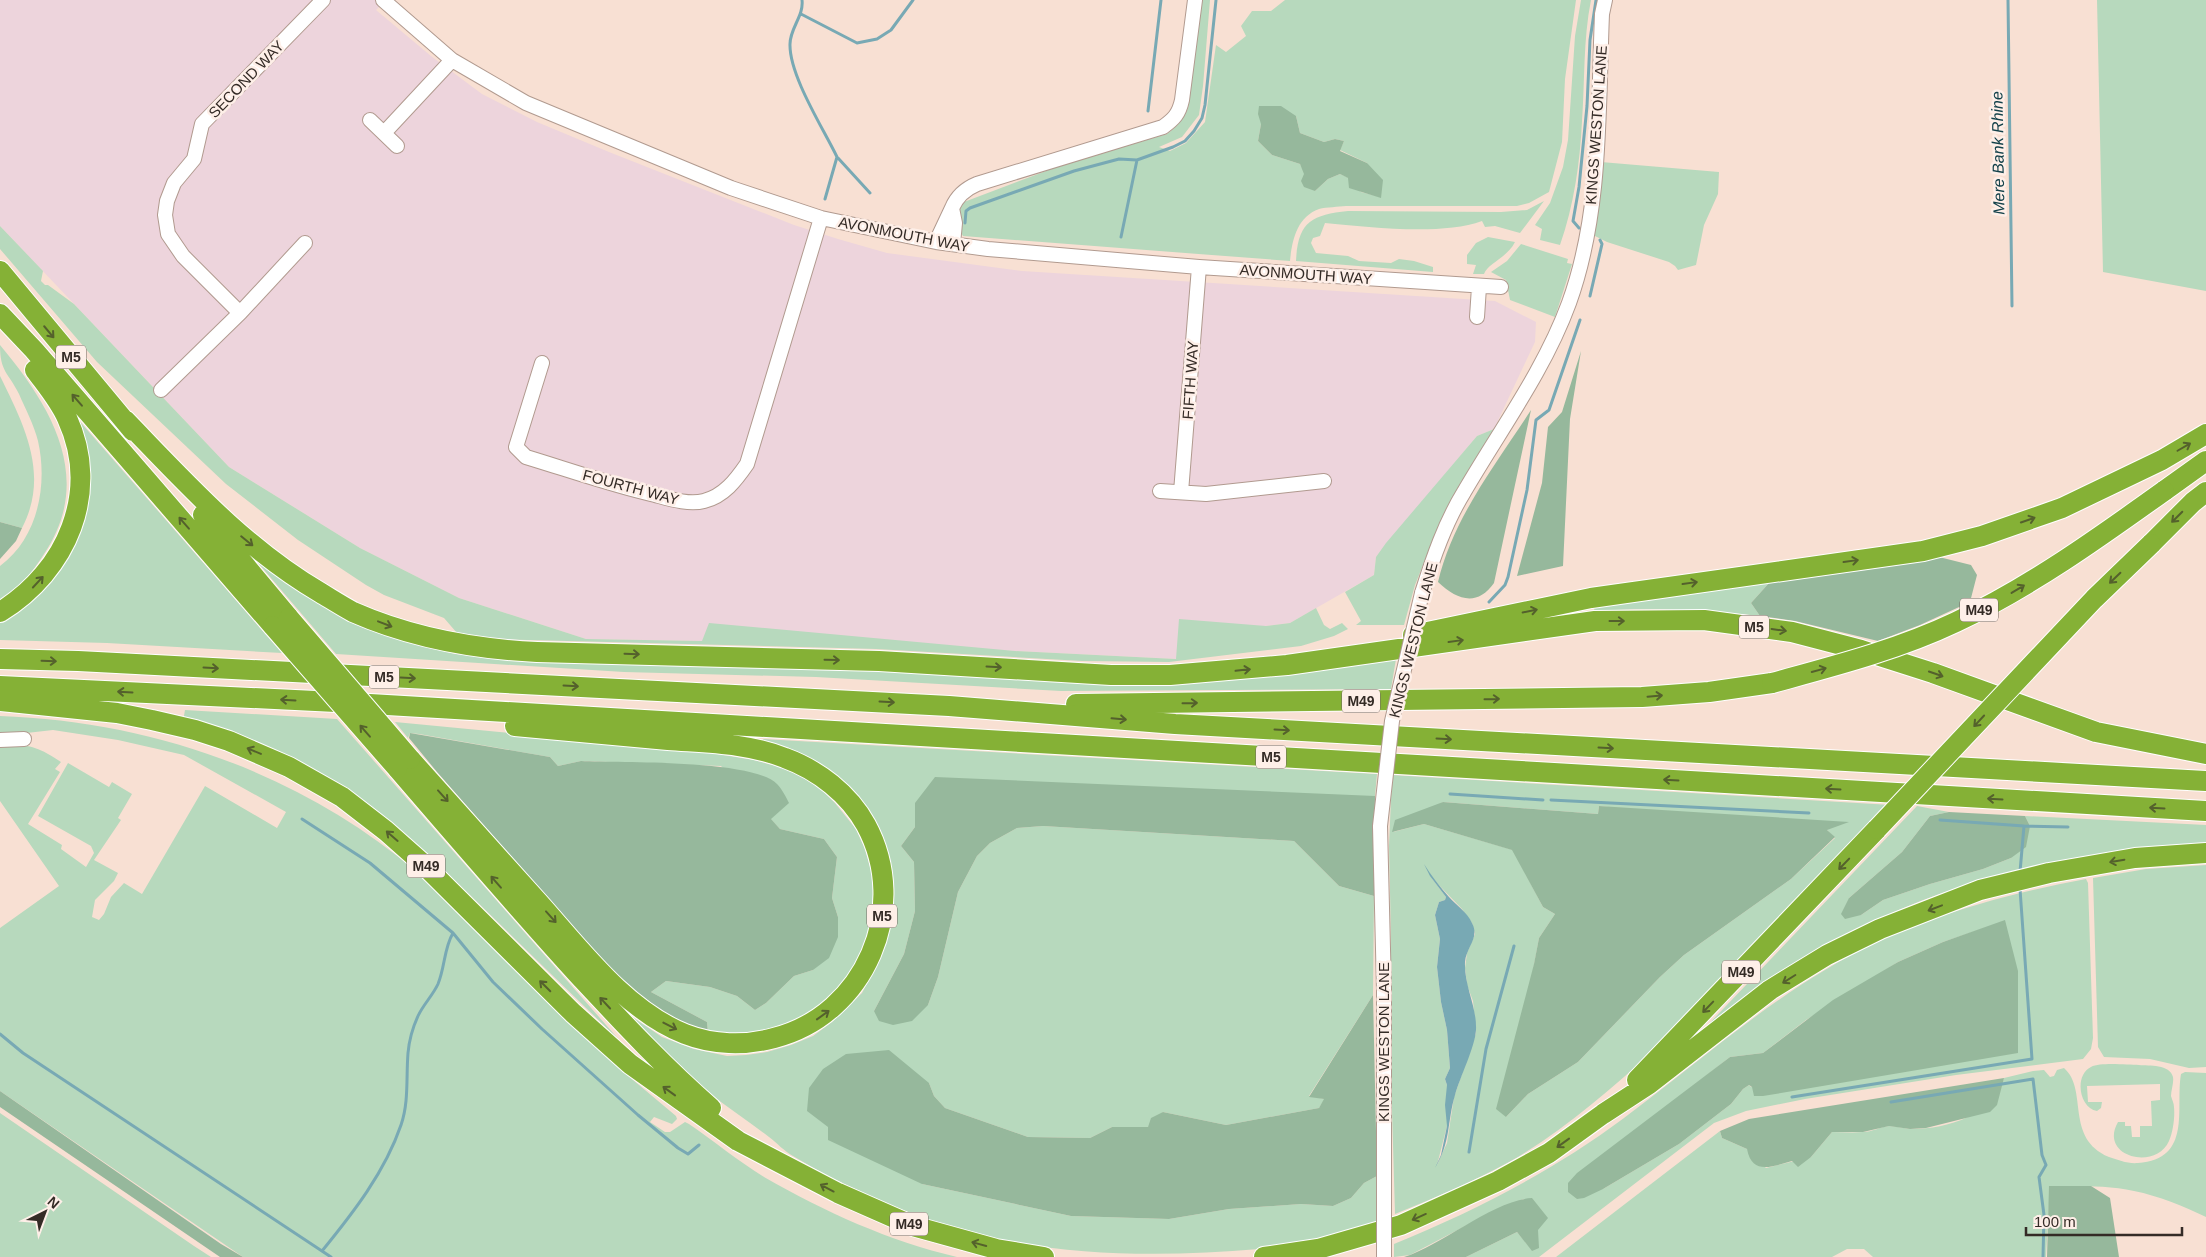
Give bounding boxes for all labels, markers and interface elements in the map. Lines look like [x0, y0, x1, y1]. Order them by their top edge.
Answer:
street label: SECOND WAY [205, 37, 287, 121]
street label: KINGS WESTON LANE [1582, 45, 1610, 205]
water label: Mere Bank Rhine [1988, 91, 2008, 215]
street label: AVONMOUTH WAY [837, 213, 971, 255]
street label: AVONMOUTH WAY [1239, 261, 1373, 287]
one-way arrow [44, 325, 55, 338]
street label: FIFTH WAY [1179, 340, 1201, 420]
road number: M5 [56, 346, 86, 368]
one-way arrow [72, 394, 83, 407]
one-way arrow [2177, 442, 2192, 452]
street label: FOURTH WAY [581, 466, 681, 508]
one-way arrow [2171, 511, 2184, 523]
one-way arrow [2019, 515, 2035, 524]
one-way arrow [178, 516, 189, 529]
one-way arrow [240, 535, 253, 546]
one-way arrow [1842, 556, 1858, 566]
street label: KINGS WESTON LANE [1385, 560, 1441, 720]
one-way arrow [2109, 572, 2122, 584]
one-way arrow [32, 576, 44, 588]
one-way arrow [1681, 578, 1697, 588]
one-way arrow [2010, 584, 2024, 594]
road number: M49 [1960, 598, 1998, 622]
one-way arrow [1521, 605, 1537, 615]
one-way arrow [1609, 616, 1625, 626]
road number: M5 [1739, 616, 1769, 638]
one-way arrow [377, 620, 392, 629]
one-way arrow [1771, 625, 1787, 635]
one-way arrow [1448, 636, 1464, 646]
one-way arrow [624, 650, 640, 659]
one-way arrow [823, 655, 839, 665]
one-way arrow [40, 656, 56, 665]
one-way arrow [203, 663, 219, 672]
one-way arrow [986, 663, 1002, 672]
one-way arrow [1811, 664, 1827, 674]
one-way arrow [1235, 665, 1251, 675]
road number: M5 [369, 666, 399, 689]
one-way arrow [1927, 670, 1943, 679]
one-way arrow [400, 673, 416, 682]
one-way arrow [562, 682, 578, 691]
one-way arrow [117, 687, 134, 697]
road number: M49 [1342, 689, 1380, 712]
one-way arrow [1647, 691, 1663, 701]
one-way arrow [1484, 694, 1500, 704]
one-way arrow [280, 695, 296, 704]
one-way arrow [879, 698, 895, 707]
one-way arrow [1182, 698, 1198, 708]
one-way arrow [1111, 714, 1127, 724]
one-way arrow [1973, 714, 1985, 727]
one-way arrow [359, 725, 370, 738]
one-way arrow [1273, 725, 1289, 734]
one-way arrow [1436, 735, 1452, 744]
one-way arrow [1598, 744, 1614, 753]
one-way arrow [247, 746, 262, 756]
road number: M5 [1256, 746, 1286, 769]
one-way arrow [1663, 775, 1679, 784]
one-way arrow [1825, 785, 1841, 794]
one-way arrow [437, 789, 448, 802]
one-way arrow [1987, 794, 2003, 803]
one-way arrow [2150, 804, 2166, 813]
one-way arrow [385, 830, 398, 842]
road number: M49 [407, 854, 445, 878]
one-way arrow [2110, 857, 2126, 867]
one-way arrow [1838, 858, 1850, 870]
one-way arrow [490, 876, 502, 889]
one-way arrow [1928, 903, 1943, 913]
road number: M5 [867, 904, 897, 928]
one-way arrow [545, 910, 557, 923]
road number: M49 [1722, 960, 1760, 984]
street label: KINGS WESTON LANE [1375, 962, 1392, 1122]
one-way arrow [1783, 974, 1797, 984]
one-way arrow [539, 980, 552, 992]
one-way arrow [599, 997, 611, 1010]
one-way arrow [1702, 1001, 1714, 1013]
one-way arrow [816, 1010, 830, 1020]
one-way arrow [662, 1022, 677, 1032]
one-way arrow [663, 1086, 676, 1097]
one-way arrow [1557, 1137, 1571, 1148]
one-way arrow [820, 1183, 835, 1193]
north arrow [20, 1187, 70, 1237]
text: N [45, 1193, 63, 1212]
scale bar [2026, 1204, 2182, 1236]
road number: M49 [890, 1212, 928, 1236]
one-way arrow [1412, 1212, 1427, 1222]
text: 100 m [2034, 1213, 2076, 1230]
one-way arrow [972, 1239, 988, 1248]

